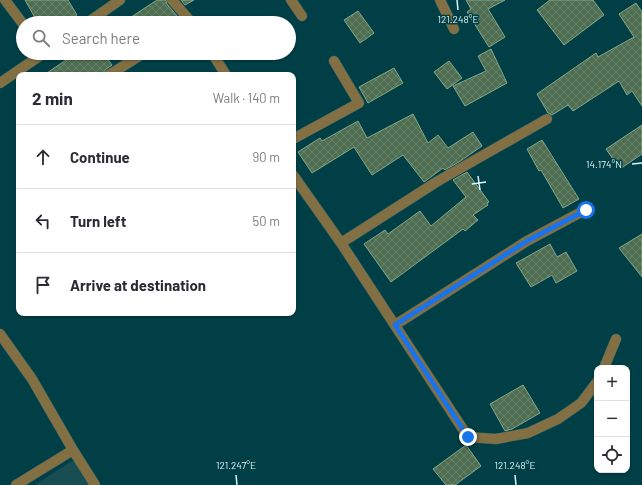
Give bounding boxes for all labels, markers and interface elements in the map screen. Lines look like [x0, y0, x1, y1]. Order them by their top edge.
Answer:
text: 121.248°E [438, 13, 478, 25]
search box [16, 16, 296, 60]
icon: search [30, 27, 52, 49]
text: Search here [62, 29, 140, 47]
text: 2 min [32, 88, 73, 108]
text: Walk · 140 m [213, 90, 280, 106]
icon: ahead [32, 146, 54, 168]
text: Continue [70, 148, 130, 166]
text: 90 m [253, 149, 280, 165]
text: 14.174°N [586, 158, 622, 170]
route start [577, 201, 595, 219]
icon: left [32, 210, 54, 232]
text: Turn left [70, 212, 126, 230]
text: 50 m [253, 213, 280, 229]
icon: arrive [32, 274, 54, 296]
text: Arrive at destination [70, 276, 206, 294]
map controls [594, 365, 630, 473]
button: + [594, 365, 630, 401]
button: − [594, 401, 630, 437]
route end [459, 428, 477, 446]
button: locate [594, 437, 630, 473]
text: 121.247°E [216, 459, 256, 471]
text: 121.248°E [495, 459, 535, 471]

